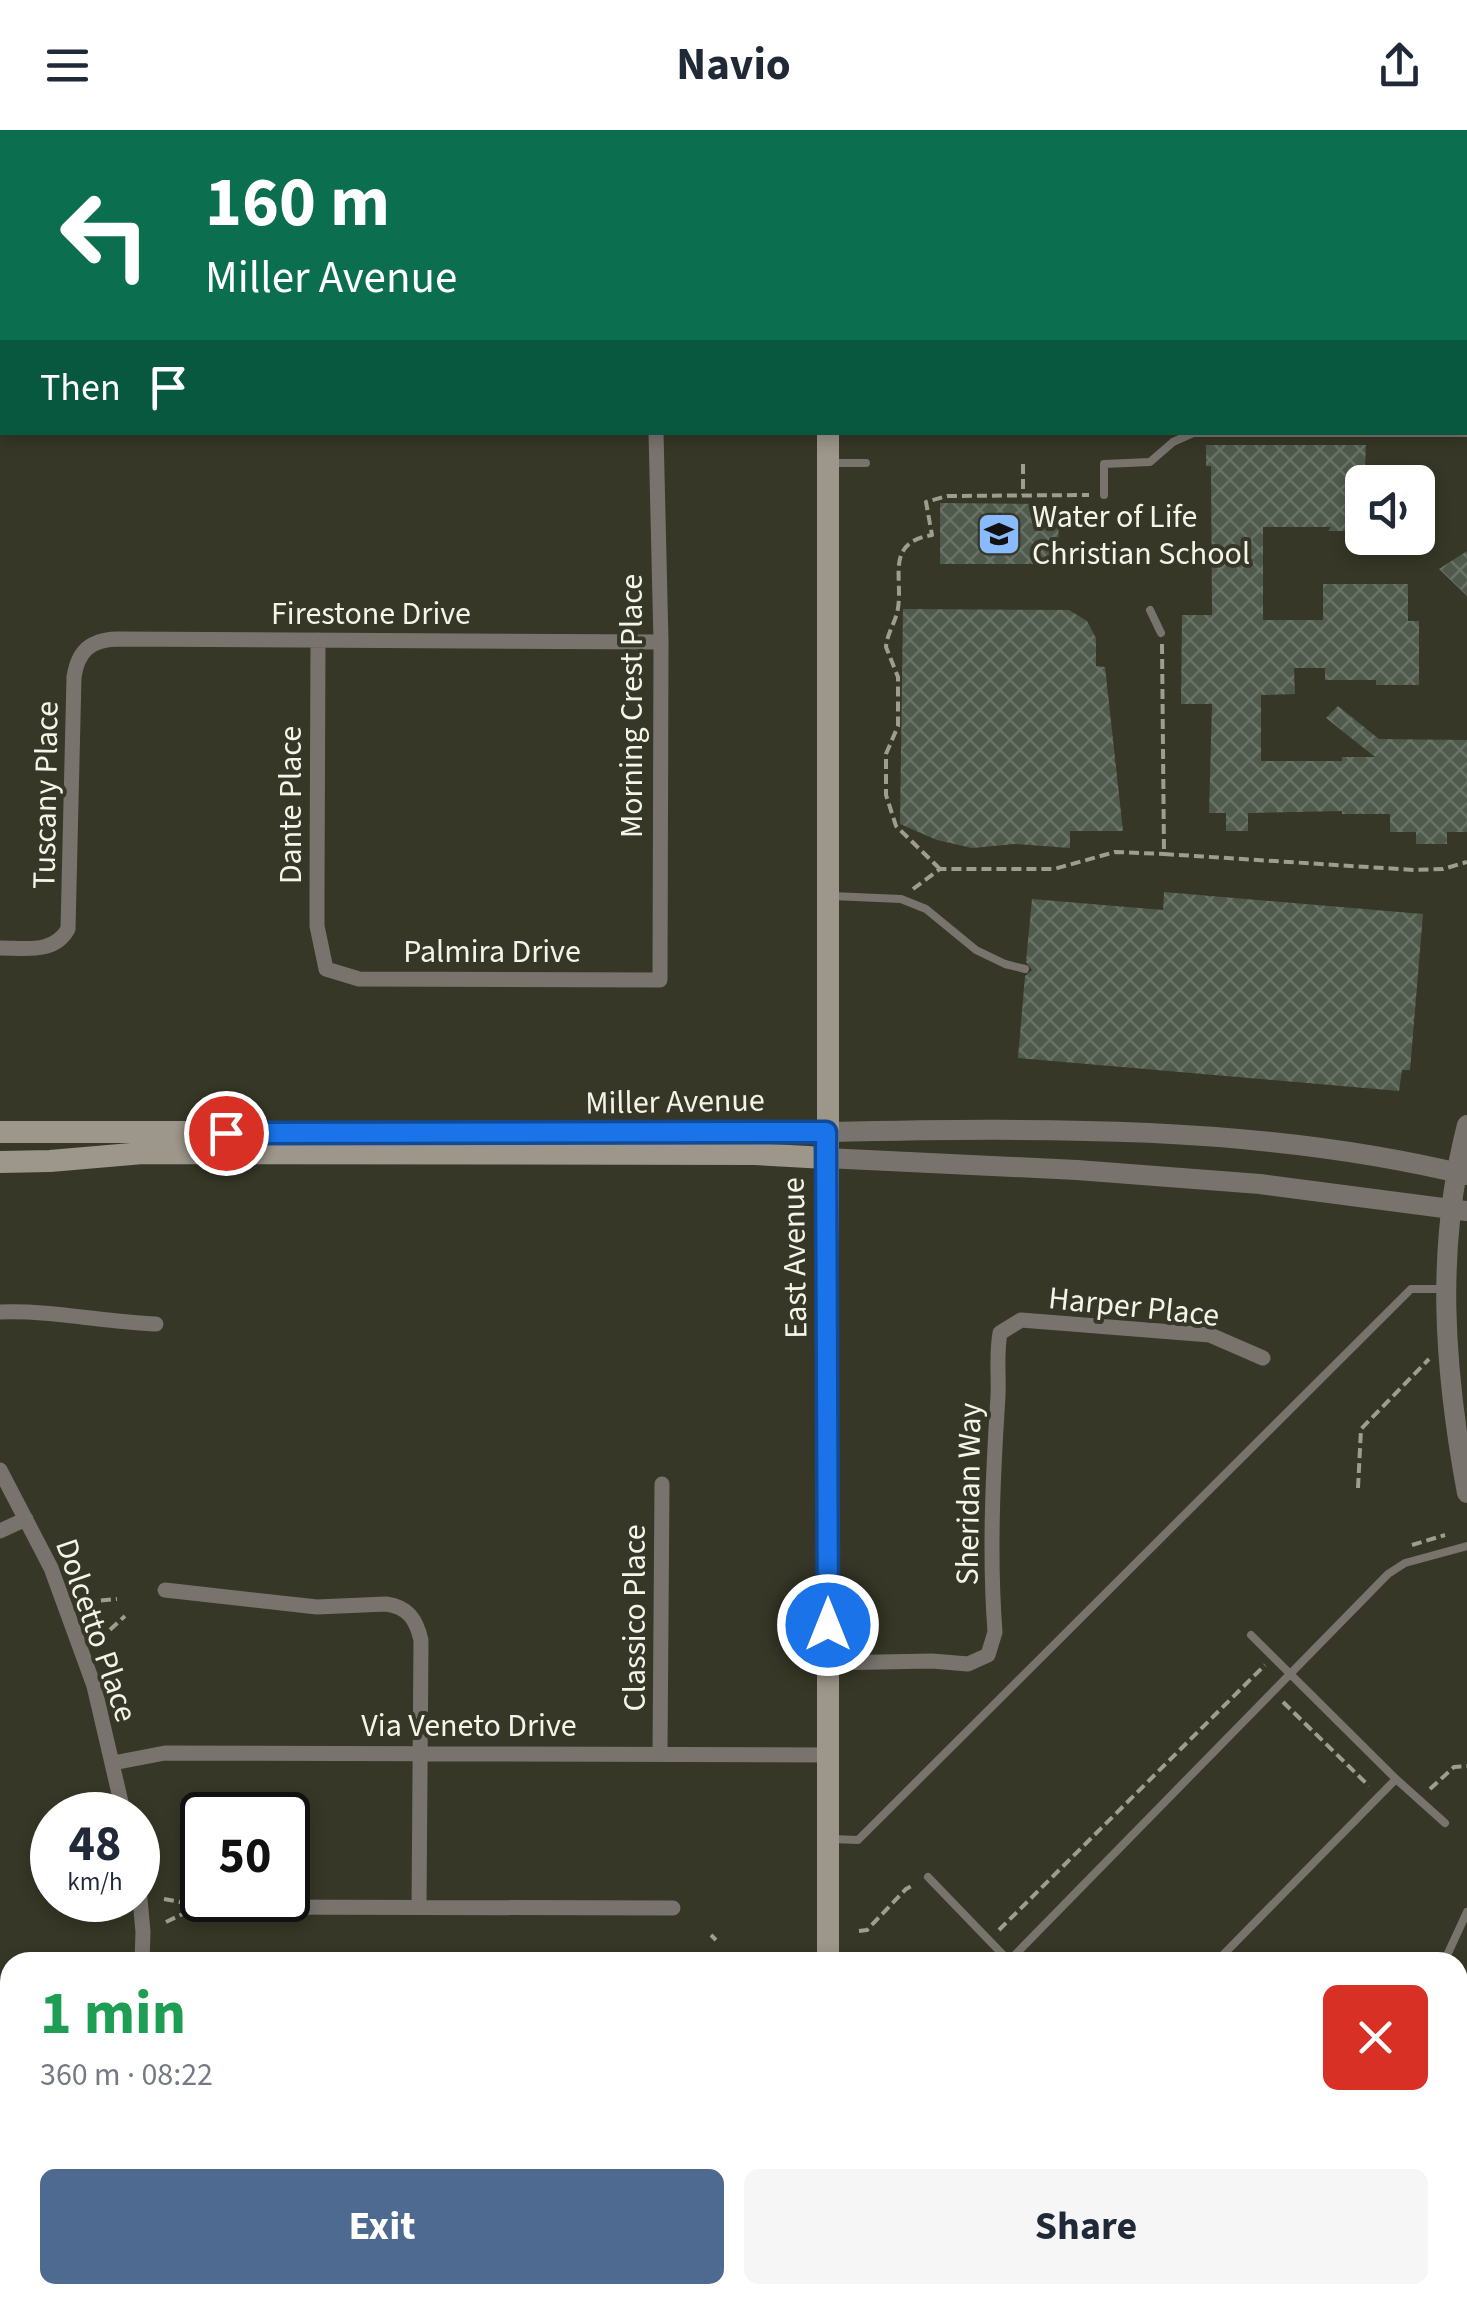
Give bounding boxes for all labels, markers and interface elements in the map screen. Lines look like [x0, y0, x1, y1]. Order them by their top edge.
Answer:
text: Navio [676, 33, 791, 97]
icon: menu [40, 38, 95, 93]
icon: share [1372, 38, 1427, 93]
text: 160 m [205, 153, 390, 253]
icon: left [40, 170, 170, 300]
text: Miller Avenue [205, 246, 457, 310]
icon: arrive [141, 360, 196, 415]
text: Then [40, 361, 121, 415]
map controls [1345, 465, 1435, 555]
button: sound [1345, 465, 1435, 555]
place label: Water of Life Christian School [1032, 494, 1250, 577]
school or university icon: Water of Life Christian School [976, 511, 1022, 557]
street label: Morning Crest Place [609, 574, 655, 838]
street label: Firestone Drive [271, 591, 471, 637]
street label: Tuscany Place [21, 701, 71, 889]
street label: Dante Place [268, 726, 314, 884]
street label: Palmira Drive [403, 929, 581, 975]
street label: Miller Avenue [585, 1077, 765, 1127]
pin [184, 1091, 269, 1176]
icon: arrive [199, 1106, 254, 1161]
street label: East Avenue [771, 1177, 819, 1339]
street label: Harper Place [1046, 1275, 1222, 1339]
street label: Sheridan Way [944, 1402, 994, 1586]
street label: Classico Place [612, 1524, 658, 1712]
street label: Dolcetto Place [43, 1532, 149, 1728]
position arrow [776, 1573, 880, 1677]
street label: Via Veneto Drive [361, 1703, 577, 1749]
speed limit sign: 50 [180, 1792, 310, 1922]
text: 48 [69, 1809, 121, 1880]
text: km/h [67, 1864, 123, 1900]
text: 1 min [40, 1972, 186, 2057]
button: close [1323, 1985, 1428, 2090]
text: 360 m · 08:22 [40, 2052, 213, 2098]
button: Exit [40, 2169, 724, 2284]
button: Share [744, 2169, 1428, 2284]

